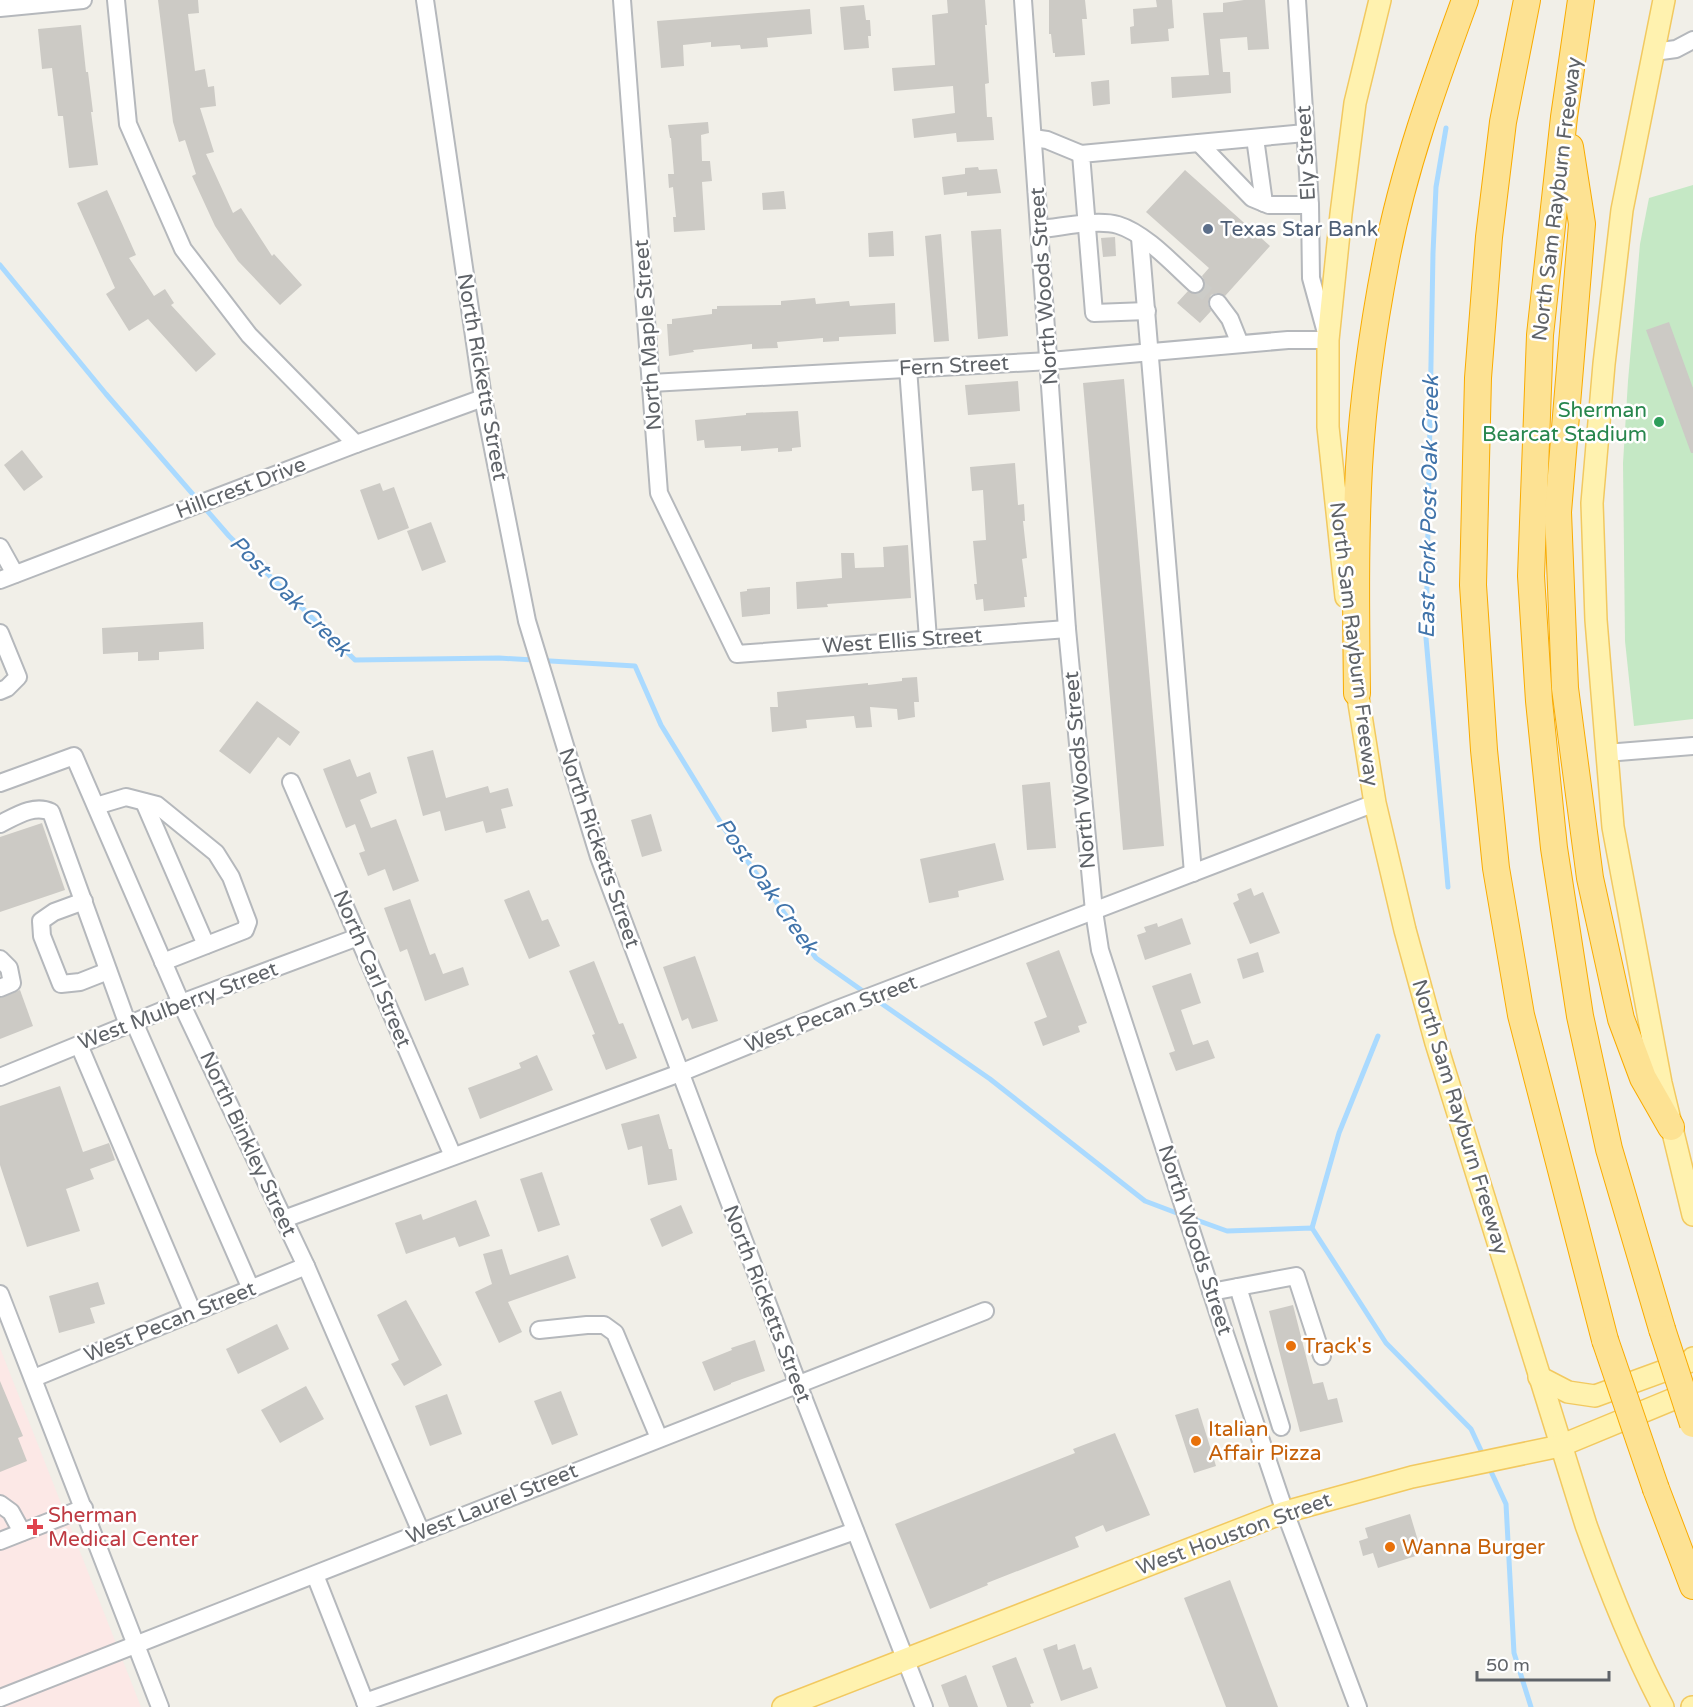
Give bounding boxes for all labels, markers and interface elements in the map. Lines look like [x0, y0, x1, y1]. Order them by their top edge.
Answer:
street label: North Sam Rayburn Freeway [1527, 55, 1587, 343]
street label: Ely Street [1291, 105, 1321, 201]
street label: North Woods Street [1025, 186, 1063, 386]
place label: Texas Star Bank [1220, 217, 1378, 242]
marker: Texas Star Bank [1201, 222, 1215, 236]
street label: North Maple Street [629, 239, 667, 431]
street label: North Ricketts Street [451, 272, 513, 482]
street label: Fern Street [898, 351, 1010, 381]
water label: East Fork Post Oak Creek [1414, 373, 1444, 639]
place label: Sherman Bearcat Stadium [1482, 398, 1647, 447]
marker: Sherman Bearcat Stadium [1652, 415, 1666, 429]
street label: Hillcrest Drive [172, 452, 310, 524]
street label: North Sam Rayburn Freeway [1324, 500, 1384, 788]
water label: Post Oak Creek [224, 530, 357, 663]
street label: West Ellis Street [821, 623, 983, 659]
street label: North Woods Street [1059, 670, 1101, 870]
street label: North Ricketts Street [553, 745, 645, 951]
water label: Post Oak Creek [710, 813, 825, 961]
street label: North Carl Street [328, 886, 416, 1052]
street label: West Mulberry Street [75, 956, 281, 1056]
street label: West Pecan Street [741, 970, 921, 1058]
street label: North Sam Rayburn Freeway [1406, 976, 1514, 1258]
street label: North Binkley Street [194, 1048, 302, 1240]
street label: North Woods Street [1152, 1142, 1238, 1338]
street label: North Ricketts Street [718, 1202, 816, 1406]
street label: West Pecan Street [81, 1276, 259, 1368]
place label: Track's [1303, 1334, 1372, 1359]
marker: Track's [1284, 1339, 1298, 1353]
place label: Italian Affair Pizza [1208, 1417, 1322, 1466]
marker: Italian Affair Pizza [1189, 1434, 1203, 1448]
street label: West Laurel Street [403, 1458, 581, 1550]
street label: West Houston Street [1133, 1487, 1335, 1581]
place label: Sherman Medical Center [48, 1503, 199, 1552]
marker: Sherman Medical Center [26, 1518, 44, 1536]
place label: Wanna Burger [1402, 1535, 1545, 1560]
marker: Wanna Burger [1383, 1540, 1397, 1554]
scale bar [1477, 1644, 1609, 1682]
text: 50 m [1486, 1654, 1530, 1676]

